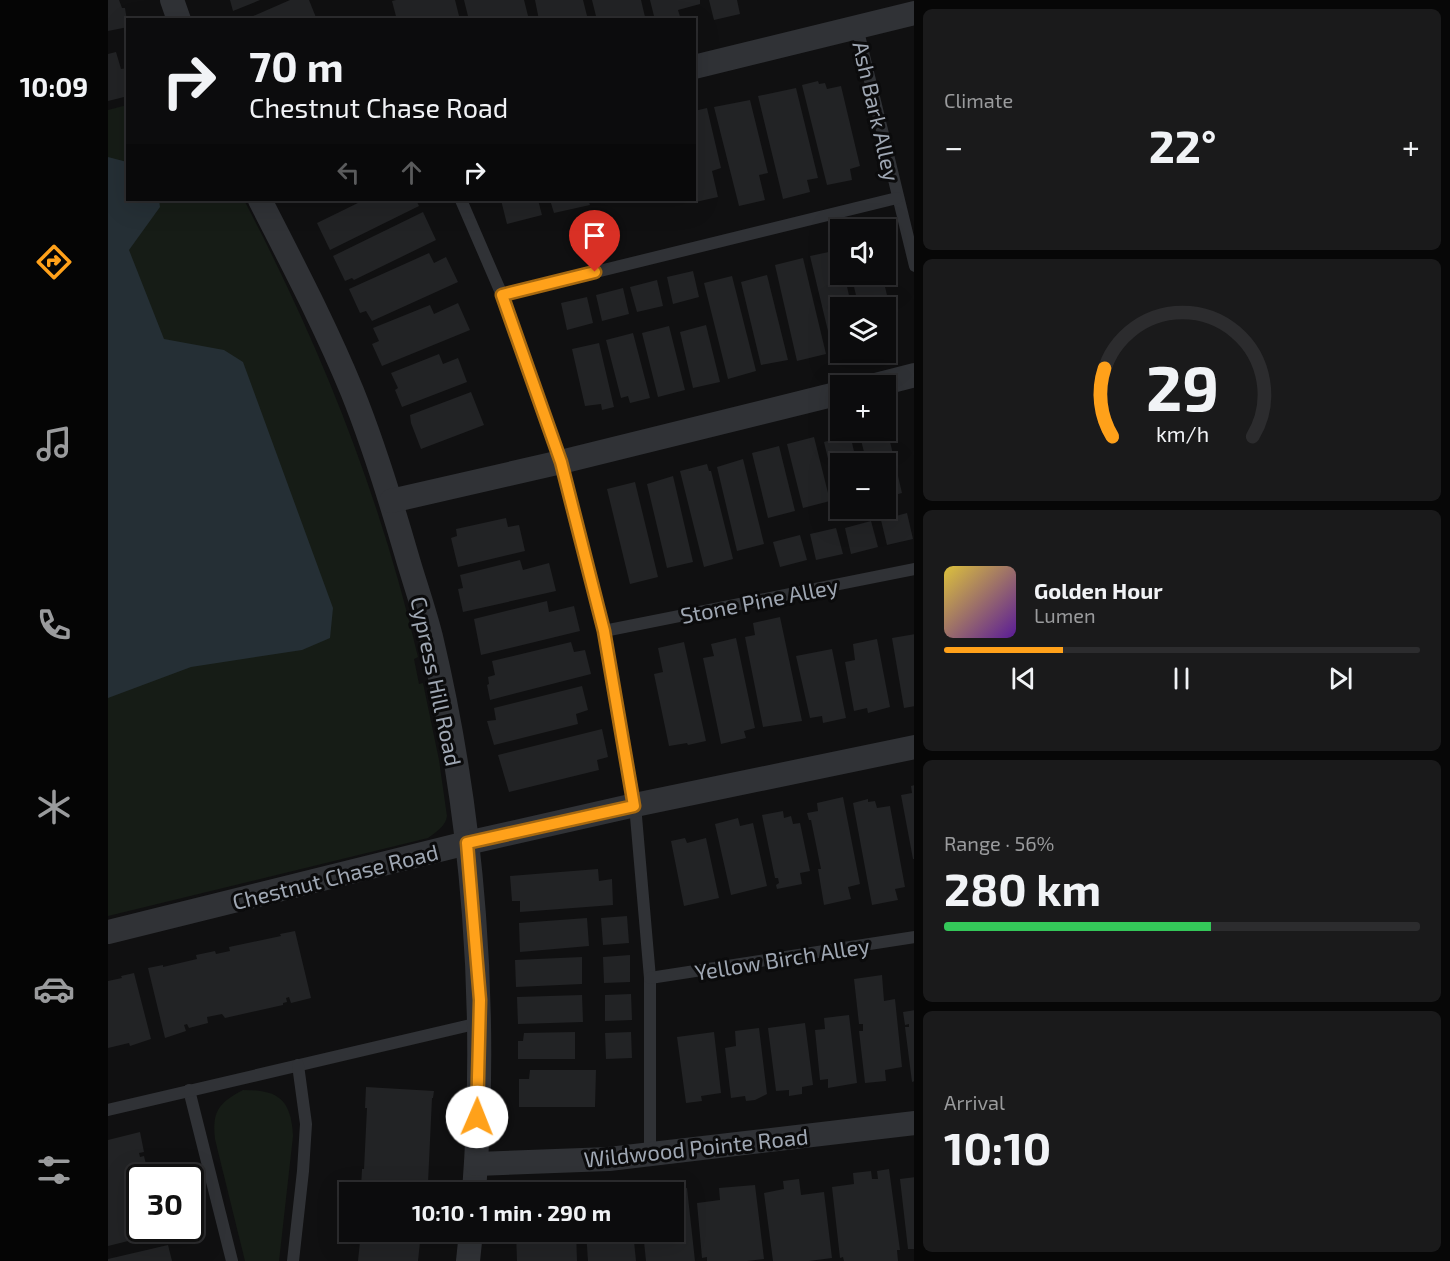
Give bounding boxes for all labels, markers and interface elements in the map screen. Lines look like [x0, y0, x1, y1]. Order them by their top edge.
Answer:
street label: Ash Bark Alley [848, 39, 906, 184]
text: 70 m [249, 40, 344, 90]
icon: right [150, 42, 228, 120]
text: 10:09 [20, 70, 88, 102]
text: Climate [944, 88, 1013, 112]
text: Chestnut Chase Road [249, 91, 508, 123]
text: 22° [1149, 118, 1216, 172]
text: − [944, 126, 963, 166]
text: + [1402, 126, 1420, 166]
icon: left [332, 156, 365, 189]
icon: ahead [395, 156, 428, 189]
icon: right [458, 156, 491, 189]
pin [569, 210, 620, 272]
icon: arrive [578, 219, 611, 252]
map controls [830, 219, 896, 519]
button: sound [830, 219, 896, 285]
icon: directions [33, 241, 75, 283]
button: layers [830, 297, 896, 363]
text: 29 [1145, 349, 1219, 424]
button: + [830, 375, 896, 441]
text: km/h [1155, 422, 1209, 447]
icon: music [33, 423, 75, 465]
button: − [830, 453, 896, 519]
street label: Stone Pine Alley [678, 572, 840, 628]
text: Golden Hour [1034, 577, 1163, 603]
street label: Cypress Hill Road [406, 594, 468, 768]
text: Lumen [1034, 603, 1096, 627]
icon: phone [33, 604, 75, 646]
icon: previous [1007, 662, 1040, 695]
icon: pause [1165, 662, 1198, 695]
icon: next [1324, 662, 1357, 695]
icon: climate [33, 786, 75, 828]
text: Range · 56% [944, 831, 1054, 855]
street label: Chestnut Chase Road [229, 838, 441, 914]
text: 280 km [944, 861, 1101, 915]
street label: Yellow Birch Alley [693, 931, 872, 985]
icon: car [33, 968, 75, 1010]
position arrow [445, 1085, 509, 1149]
text: Arrival [944, 1090, 1005, 1114]
text: 10:10 [944, 1120, 1051, 1174]
street label: Wildwood Pointe Road [583, 1122, 809, 1172]
icon: filters [33, 1149, 75, 1191]
speed limit sign: 30 [126, 1164, 204, 1242]
text: 10:10 · 1 min · 290 m [412, 1199, 611, 1225]

